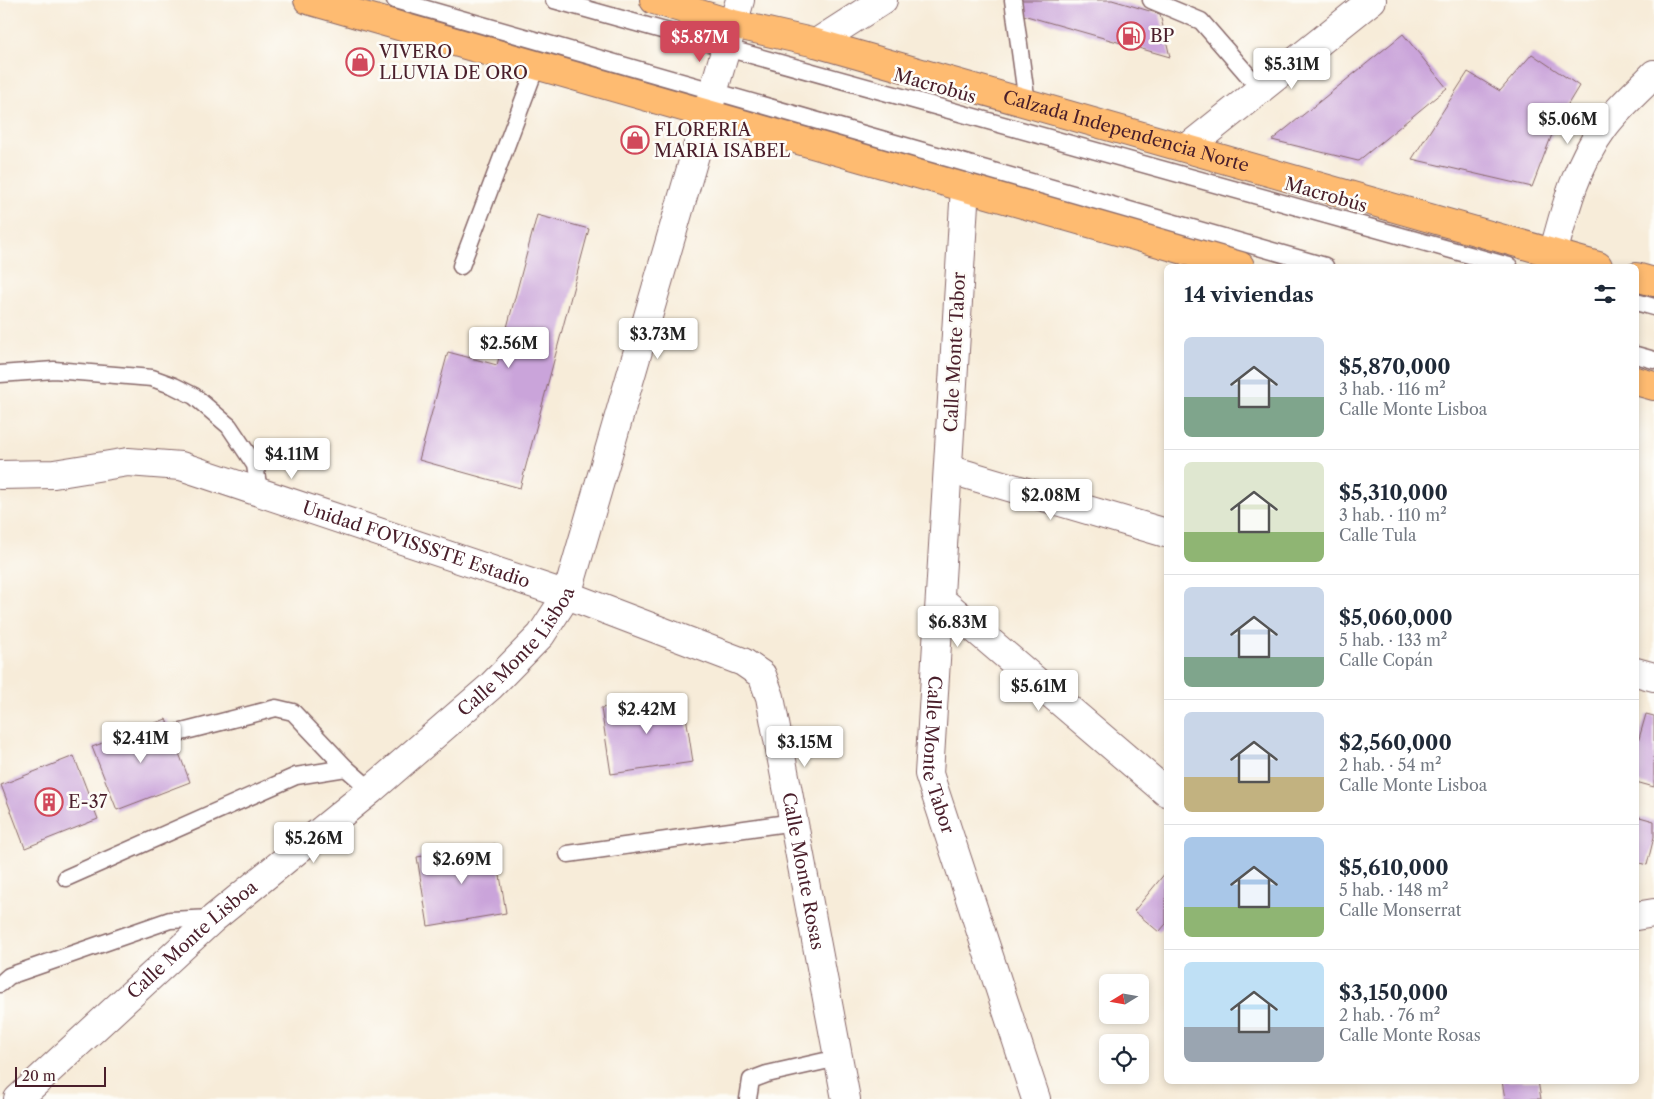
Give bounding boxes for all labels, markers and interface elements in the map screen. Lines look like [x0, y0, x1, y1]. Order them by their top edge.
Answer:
pin: $5.87M [659, 20, 741, 63]
fuel station icon: BP [1116, 21, 1146, 51]
place label: BP [1150, 25, 1175, 47]
text: $5.87M [671, 27, 729, 47]
place label: VIVERO LLUVIA DE ORO [378, 41, 528, 84]
shop icon: VIVERO LLUVIA DE ORO [345, 47, 375, 77]
pin: $5.31M [1251, 48, 1333, 90]
text: $5.31M [1264, 54, 1320, 74]
street label: Macrobús [891, 64, 979, 108]
street label: Calzada Independencia Norte [1000, 86, 1252, 177]
pin: $5.06M [1527, 102, 1609, 145]
text: $5.06M [1539, 109, 1597, 129]
place label: FLORERIA MARIA ISABEL [654, 119, 790, 162]
shop icon: FLORERIA MARIA ISABEL [620, 125, 650, 155]
street label: Macrobús [1282, 173, 1370, 217]
street label: Calle Monte Tabor [940, 271, 970, 433]
icon: filters [1591, 280, 1619, 308]
text: 14 viviendas [1184, 282, 1314, 307]
pin: $3.73M [617, 318, 699, 360]
text: $3.73M [630, 324, 686, 344]
pin: $2.56M [468, 326, 550, 369]
text: $2.56M [480, 333, 538, 353]
text: $5,870,000 [1339, 354, 1451, 379]
icon: home [1224, 357, 1284, 417]
text: 3 hab. · 116 m² [1339, 379, 1446, 399]
text: Calle Monte Lisboa [1339, 399, 1487, 419]
pin: $4.11M [251, 438, 333, 480]
text: $4.11M [265, 444, 319, 464]
pin: $2.08M [1010, 478, 1092, 521]
text: $5,310,000 [1339, 480, 1448, 505]
icon: home [1224, 482, 1284, 542]
text: $2.08M [1021, 485, 1081, 505]
street label: Unidad FOVISSSTE Estadio [299, 496, 533, 593]
text: 3 hab. · 110 m² [1339, 505, 1447, 525]
text: Calle Tula [1339, 525, 1417, 545]
street label: Calle Monte Lisboa [453, 585, 580, 721]
text: $5,060,000 [1339, 605, 1453, 630]
pin: $6.83M [917, 606, 999, 648]
icon: home [1224, 607, 1284, 667]
text: $6.83M [929, 612, 987, 632]
text: 5 hab. · 133 m² [1339, 630, 1447, 650]
text: Calle Copán [1339, 650, 1433, 670]
pin: $5.61M [998, 670, 1080, 712]
street label: Calle Monte Tabor [918, 675, 959, 837]
text: $5.61M [1011, 676, 1067, 696]
pin: $2.42M [606, 692, 688, 735]
text: $2.42M [618, 699, 676, 719]
pin: $2.41M [100, 722, 182, 764]
pin: $3.15M [764, 726, 846, 768]
text: $2.41M [113, 728, 169, 748]
text: $2,560,000 [1339, 730, 1452, 755]
text: $3.15M [777, 732, 833, 752]
icon: home [1224, 732, 1284, 792]
text: 2 hab. · 54 m² [1339, 755, 1441, 775]
text: Calle Monte Lisboa [1339, 775, 1487, 795]
building icon: E-37 [34, 787, 64, 817]
place label: E-37 [68, 791, 108, 813]
street label: Calle Monte Rosas [777, 791, 829, 952]
pin: $5.26M [273, 822, 355, 864]
text: $5.26M [285, 828, 343, 848]
pin: $2.69M [421, 842, 503, 885]
text: $2.69M [433, 849, 491, 869]
text: $5,610,000 [1339, 855, 1449, 880]
icon: home [1224, 857, 1284, 917]
street label: Calle Monte Lisboa [123, 876, 262, 1004]
text: 5 hab. · 148 m² [1339, 880, 1448, 900]
text: Calle Monserrat [1339, 900, 1462, 920]
north arrow [1099, 974, 1149, 1024]
map controls [1099, 974, 1149, 1084]
text: $3,150,000 [1339, 980, 1448, 1005]
icon: home [1224, 982, 1284, 1042]
text: 2 hab. · 76 m² [1339, 1005, 1440, 1025]
text: Calle Monte Rosas [1339, 1025, 1481, 1045]
button: locate [1099, 1034, 1149, 1084]
scale bar [15, 1064, 106, 1087]
text: 20 m [22, 1067, 56, 1085]

